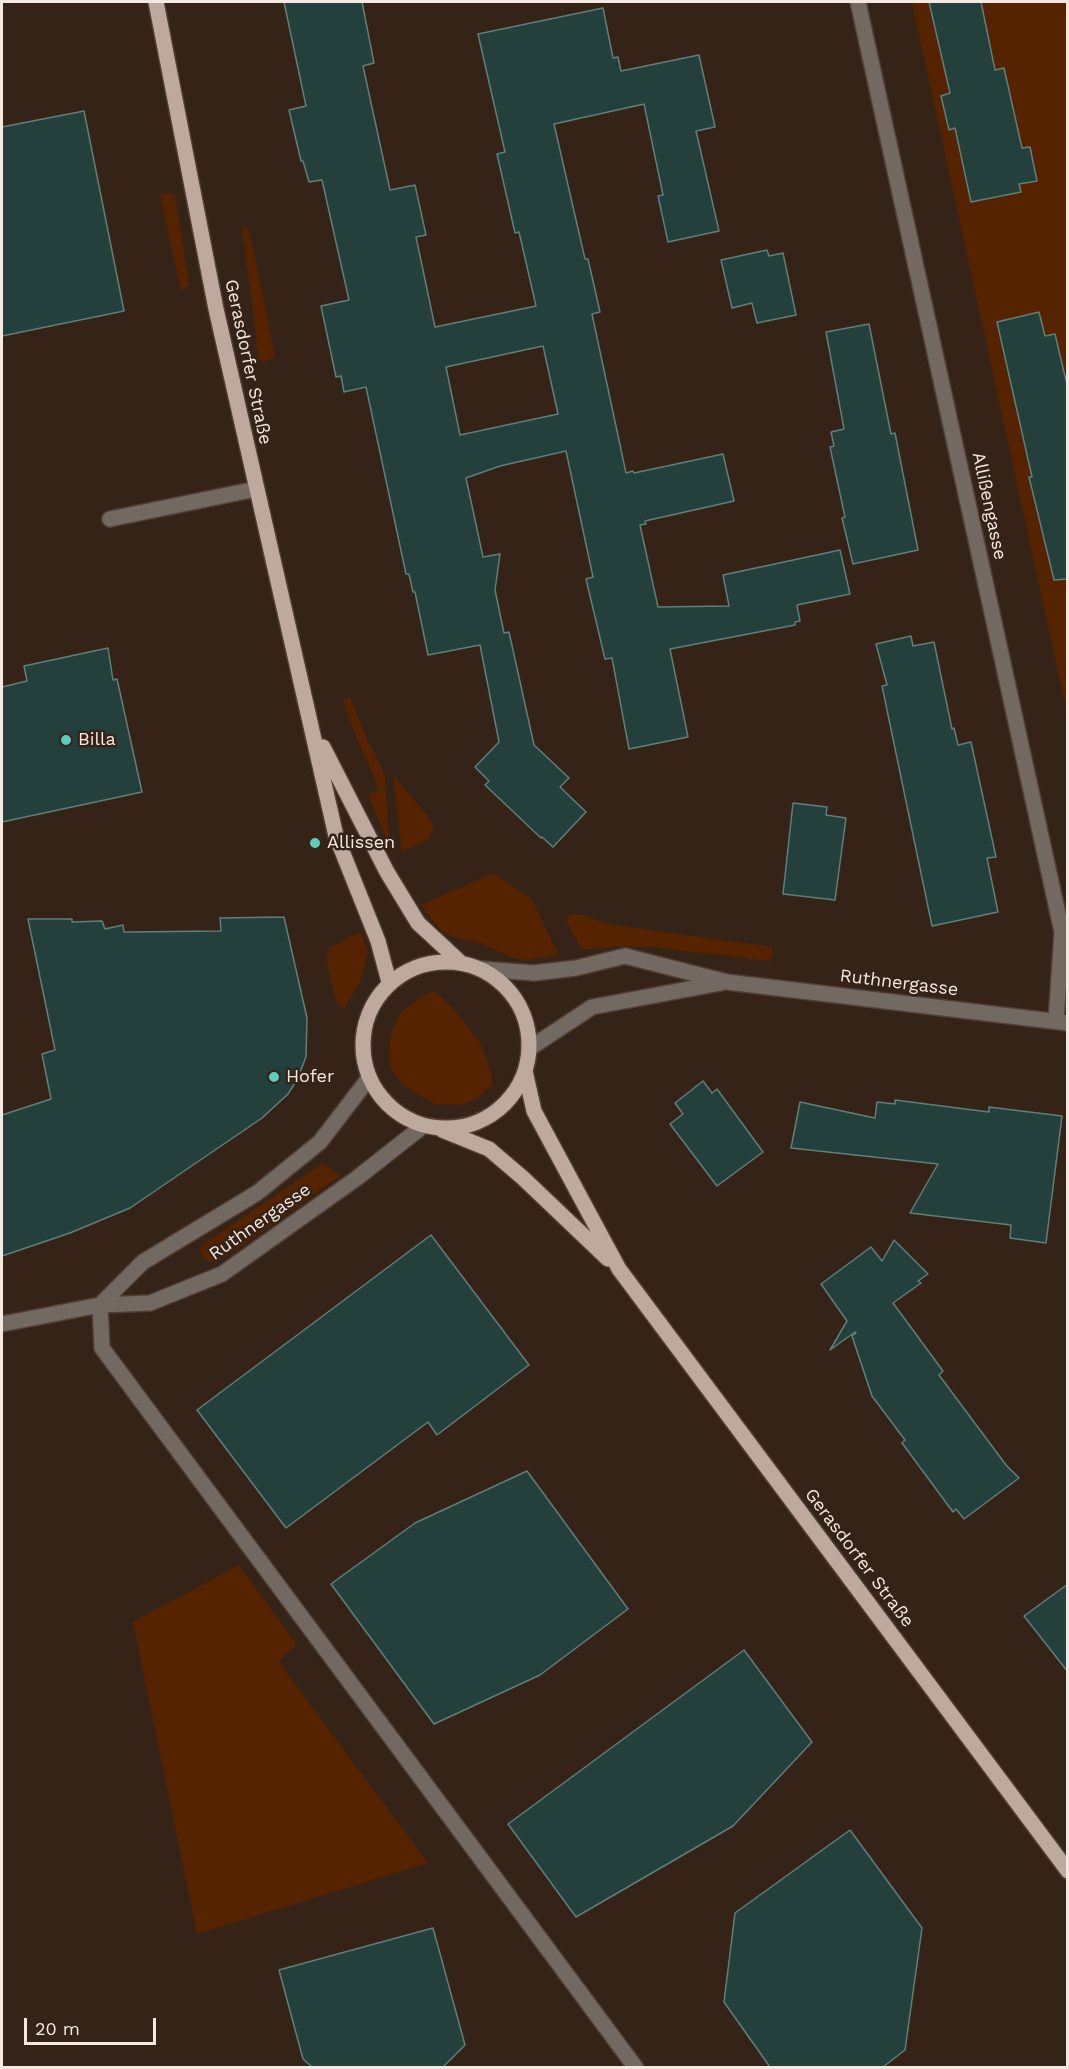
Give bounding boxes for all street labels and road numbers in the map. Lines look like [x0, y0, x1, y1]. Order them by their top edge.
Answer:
street label: Gerasdorfer Straße [220, 278, 276, 446]
street label: Allißengasse [967, 450, 1011, 562]
street label: Ruthnergasse [839, 965, 959, 1001]
street label: Ruthnergasse [205, 1179, 315, 1265]
street label: Gerasdorfer Straße [800, 1484, 918, 1632]

